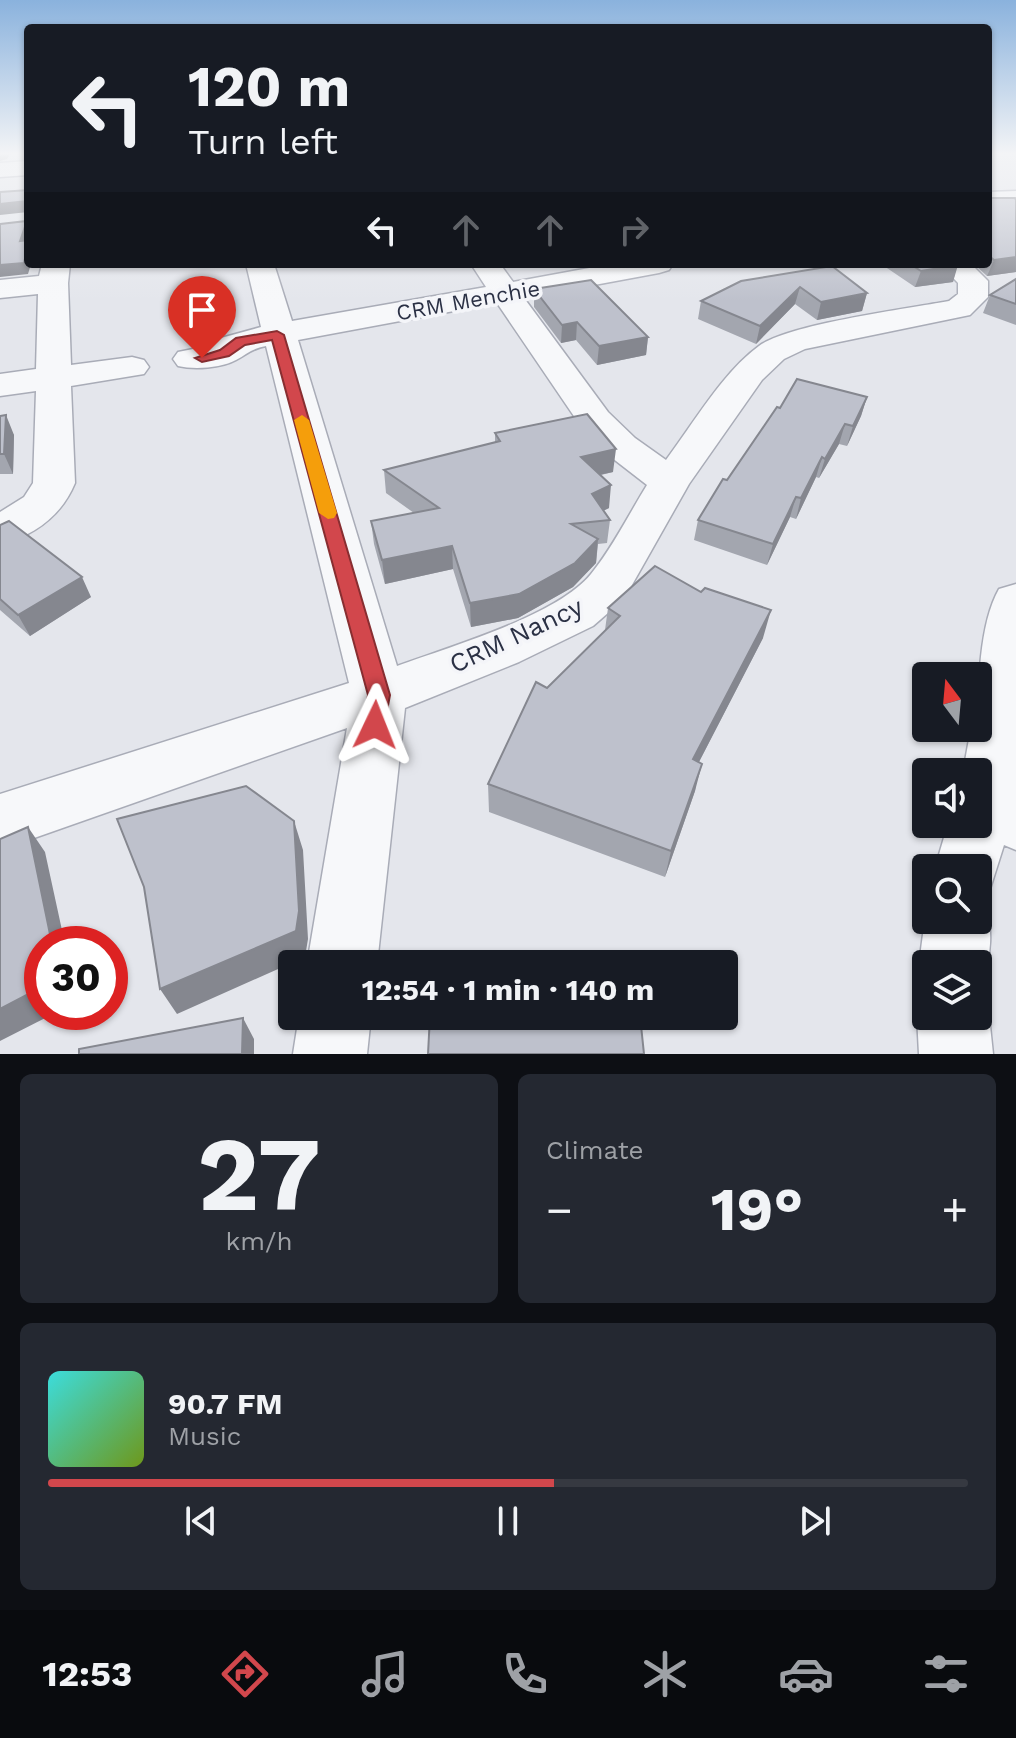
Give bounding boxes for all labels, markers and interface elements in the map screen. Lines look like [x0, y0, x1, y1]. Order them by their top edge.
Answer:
text: 120 m [188, 54, 350, 120]
icon: left [56, 56, 160, 160]
text: Turn left [188, 121, 338, 163]
icon: left [360, 208, 404, 252]
icon: ahead [444, 208, 488, 252]
icon: ahead [528, 208, 572, 252]
icon: right [612, 208, 656, 252]
pin [168, 276, 236, 358]
street label: CRM Menchie [394, 276, 542, 325]
icon: arrive [180, 288, 224, 332]
street label: CRM Nancy [445, 591, 588, 679]
north arrow [912, 662, 992, 742]
map controls [912, 662, 992, 1030]
position arrow [333, 683, 417, 767]
button: sound [912, 758, 992, 838]
button: search [912, 854, 992, 934]
speed limit sign: 30 [24, 926, 128, 1030]
button: layers [912, 950, 992, 1030]
text: 12:54 · 1 min · 140 m [362, 972, 654, 1007]
text: 27 [197, 1113, 321, 1235]
text: Climate [546, 1135, 644, 1165]
text: 19° [711, 1174, 803, 1245]
text: − [546, 1184, 573, 1236]
text: + [941, 1184, 968, 1236]
text: km/h [226, 1226, 292, 1256]
text: 90.7 FM [168, 1386, 283, 1421]
text: Music [168, 1421, 241, 1451]
icon: previous [179, 1499, 223, 1543]
icon: pause [486, 1499, 530, 1543]
icon: next [793, 1499, 837, 1543]
icon: directions [217, 1646, 273, 1702]
icon: music [357, 1646, 413, 1702]
icon: phone [497, 1646, 553, 1702]
icon: climate [637, 1646, 693, 1702]
icon: car [778, 1646, 834, 1702]
icon: filters [918, 1646, 974, 1702]
text: 12:53 [42, 1653, 132, 1695]

